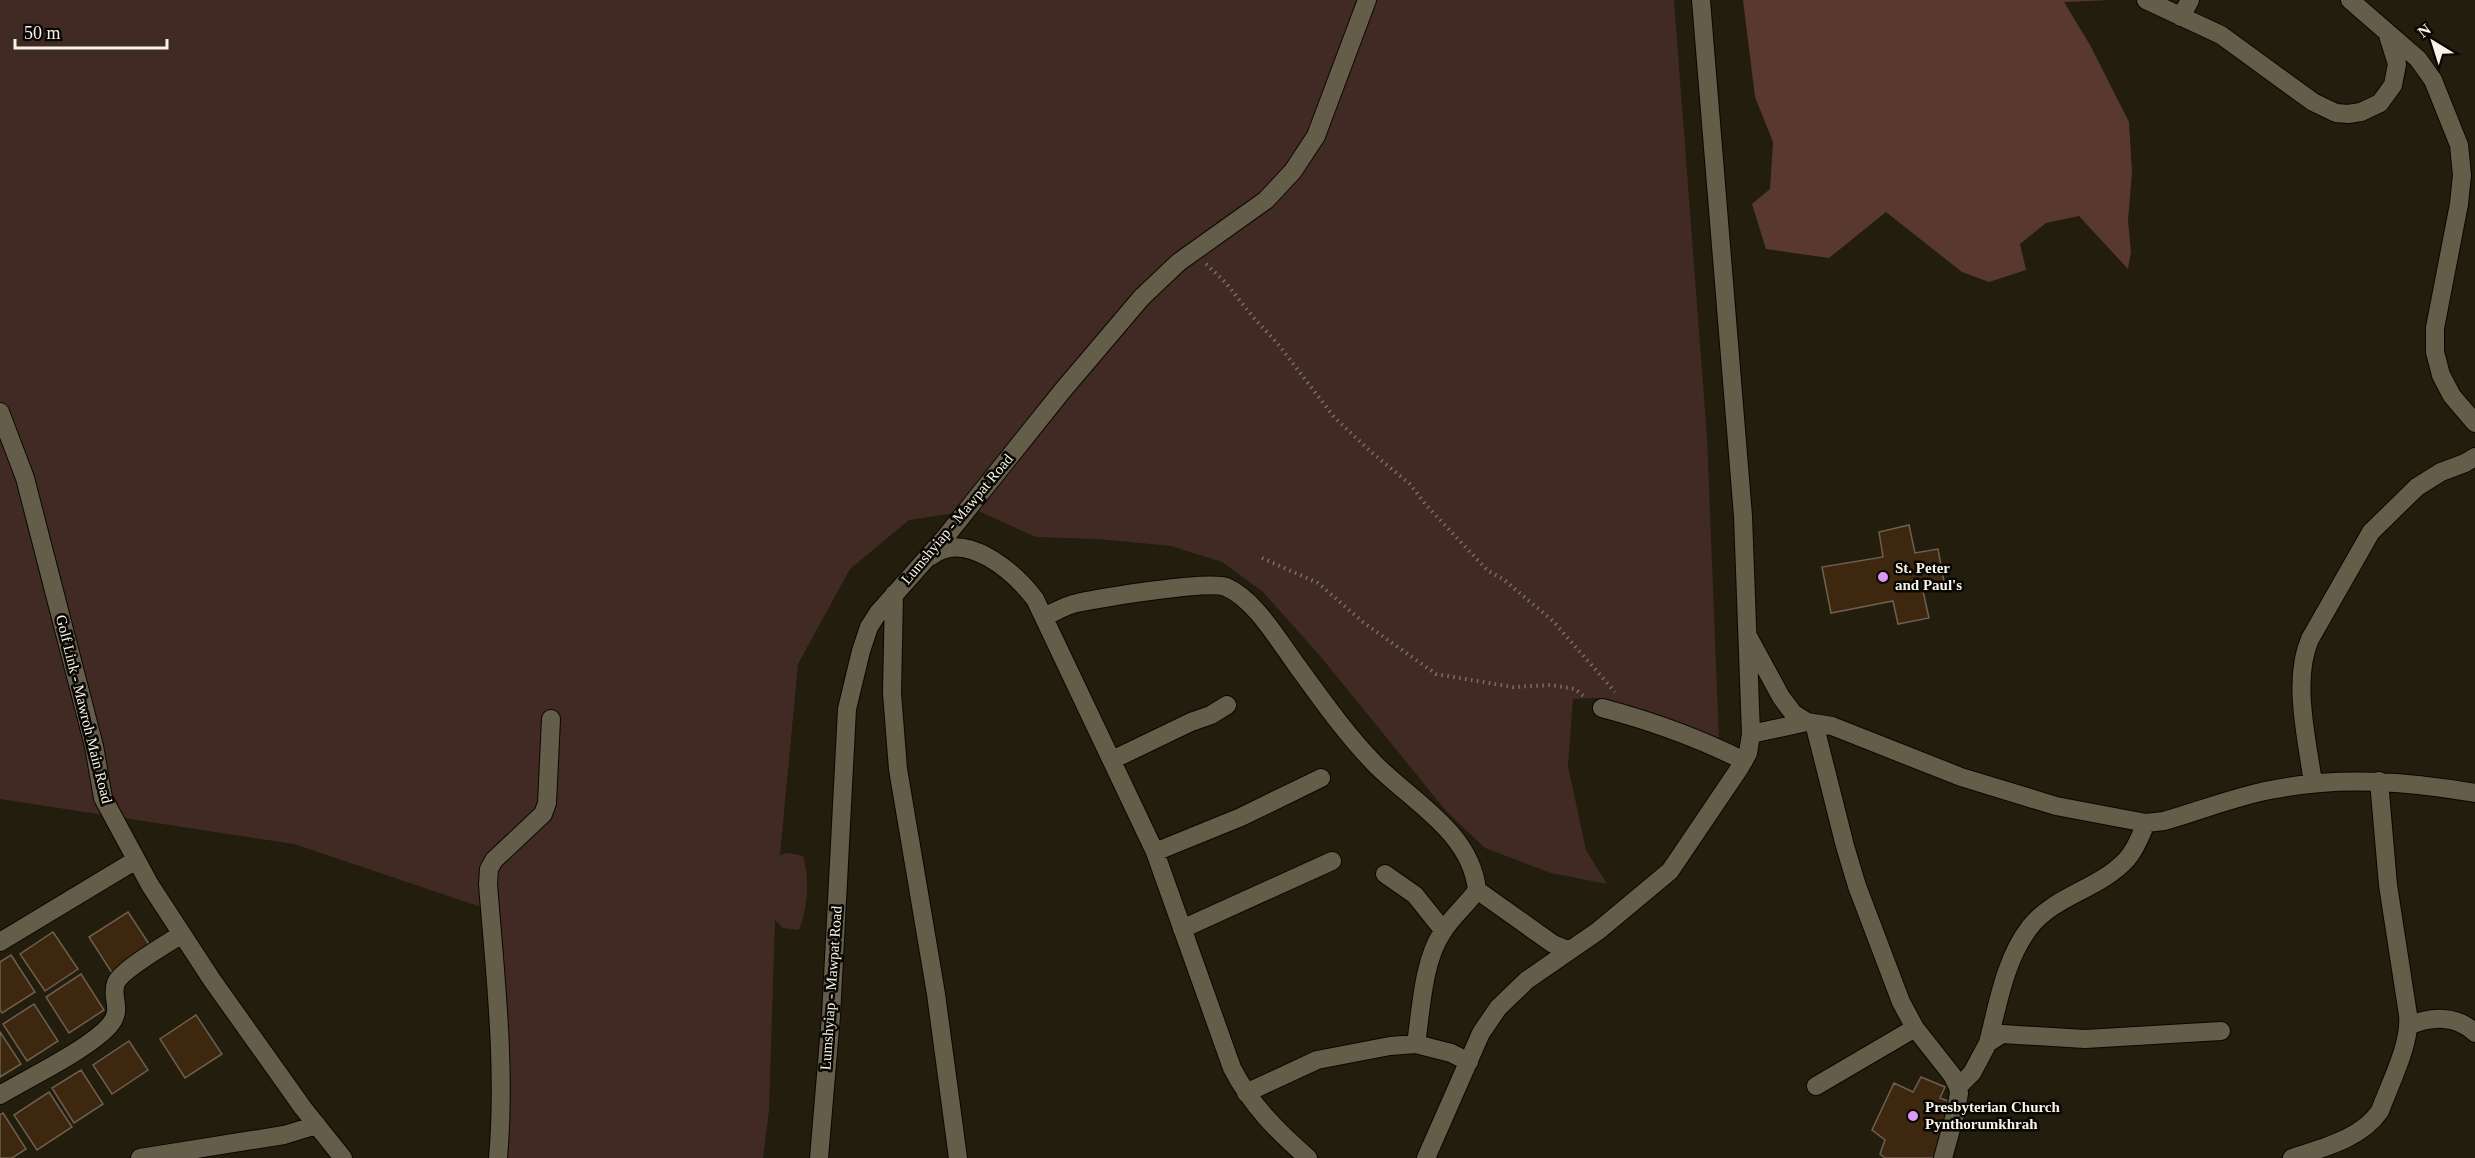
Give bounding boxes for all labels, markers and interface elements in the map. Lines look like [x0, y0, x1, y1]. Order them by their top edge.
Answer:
scale bar [15, 12, 166, 50]
north arrow [2403, 12, 2463, 72]
text: N [2414, 20, 2434, 41]
text: 50 m [24, 23, 61, 43]
street label: Lumshyiap - Mawpat Road [898, 450, 1016, 587]
place label: St. Peter and Paul's [1895, 560, 1962, 593]
marker: St. Peter and Paul's [1876, 570, 1890, 584]
street label: Golf Link - Mawroh Main Road [53, 613, 115, 805]
street label: Lumshyiap - Mawpat Road [817, 905, 845, 1071]
place label: Presbyterian Church Pynthorumkhrah [1925, 1099, 2061, 1132]
marker: Presbyterian Church Pynthorumkhrah [1906, 1109, 1920, 1123]

